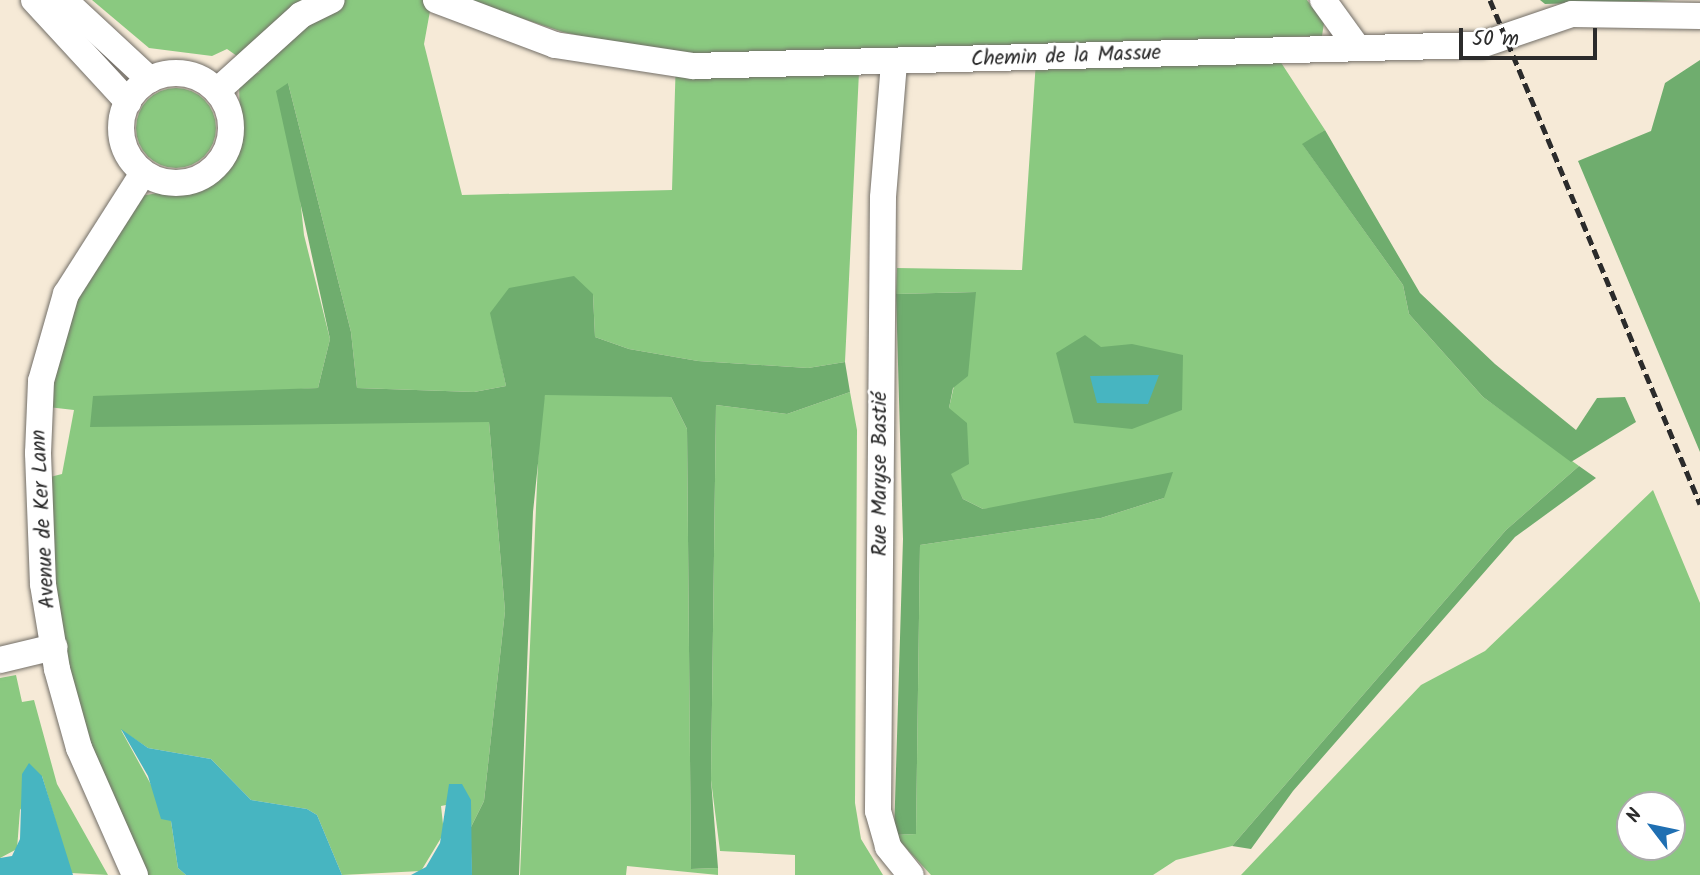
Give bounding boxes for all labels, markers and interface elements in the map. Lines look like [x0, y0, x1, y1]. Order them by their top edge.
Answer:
scale bar [1462, 14, 1600, 58]
text: 50 m [1472, 23, 1519, 56]
street label: Chemin de la Massue [970, 41, 1162, 73]
street label: Rue Maryse Bastié [868, 392, 894, 556]
street label: Avenue de Ker Lann [27, 429, 61, 609]
north arrow [1616, 791, 1686, 861]
text: N [1619, 803, 1651, 829]

